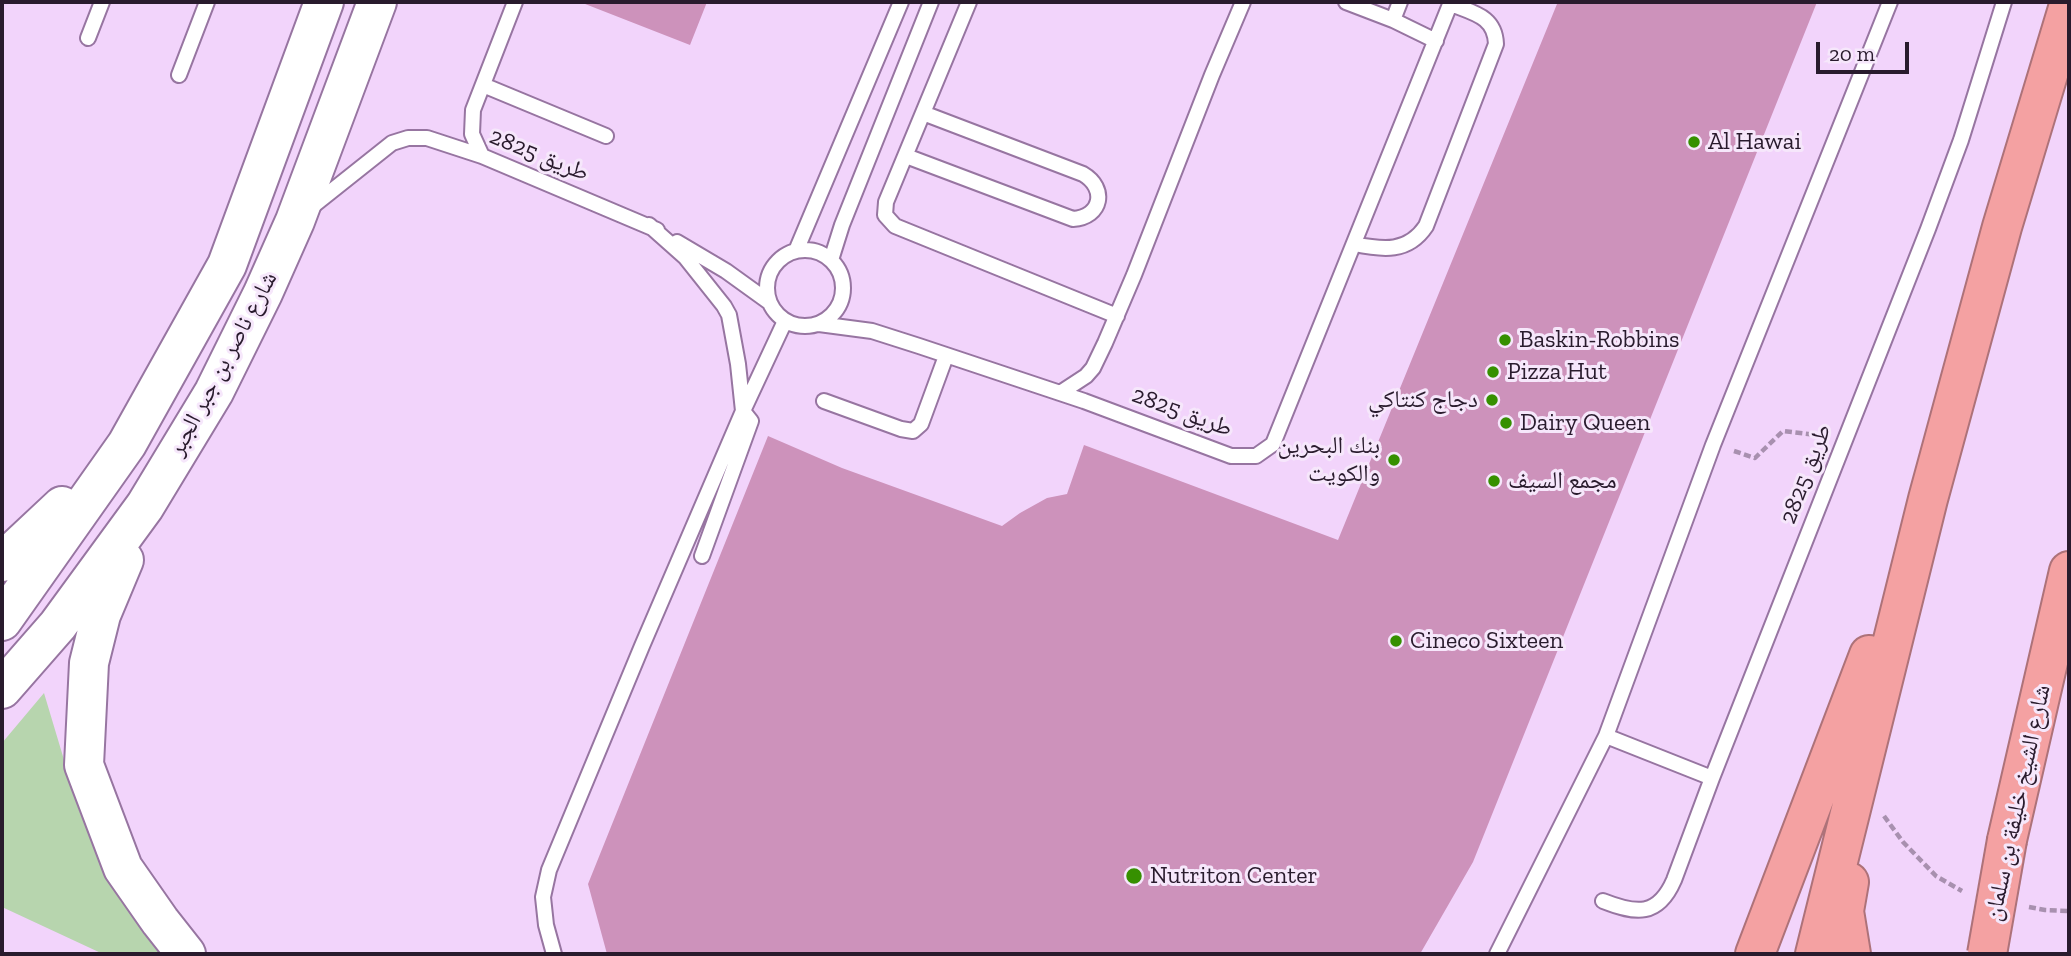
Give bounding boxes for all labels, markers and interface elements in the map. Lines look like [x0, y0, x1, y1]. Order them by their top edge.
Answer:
scale bar [1819, 28, 1912, 72]
text: 20 m [1829, 41, 1875, 66]
street label: طريق 2825 [485, 122, 593, 188]
place label: Al Hawai [1708, 128, 1801, 156]
marker: Al Hawai [1686, 134, 1702, 150]
street label: شارع ناصر بن جبر الجبر [162, 267, 284, 461]
place label: Baskin-Robbins [1519, 326, 1679, 354]
marker: Baskin-Robbins [1497, 332, 1513, 348]
place label: Pizza Hut [1507, 358, 1607, 386]
marker: Pizza Hut [1485, 364, 1501, 380]
street label: طريق 2825 [1128, 381, 1236, 443]
place label: دجاج كنتاكي [1368, 386, 1478, 414]
marker: دجاج كنتاكي [1484, 392, 1500, 408]
place label: Dairy Queen [1520, 409, 1650, 437]
marker: Dairy Queen [1498, 415, 1514, 431]
street label: طريق 2825 [1774, 420, 1838, 528]
place label: بنك البحرين والكويت [1278, 432, 1380, 488]
marker: بنك البحرين والكويت [1386, 452, 1402, 468]
place label: مجمع السيف [1508, 467, 1617, 495]
marker: مجمع السيف [1486, 473, 1502, 489]
place label: Cineco Sixteen [1410, 627, 1563, 655]
marker: Cineco Sixteen [1388, 633, 1404, 649]
street label: شارع الشيخ خليفة بن سلمان [1979, 682, 2057, 924]
place label: Nutriton Center [1150, 862, 1318, 890]
marker: Nutriton Center [1124, 866, 1144, 886]

